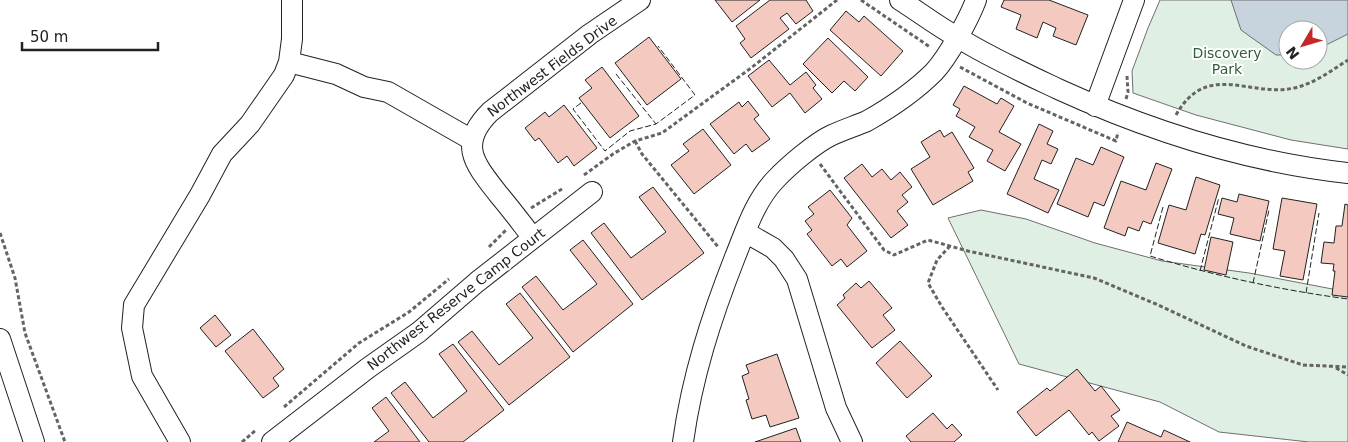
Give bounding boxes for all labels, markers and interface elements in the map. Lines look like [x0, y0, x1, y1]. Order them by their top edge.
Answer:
street label: Northwest Fields Drive [484, 12, 620, 120]
scale bar [22, 20, 159, 52]
north arrow [1278, 20, 1328, 70]
text: 50 m [30, 28, 68, 46]
text: N [1283, 43, 1303, 63]
park label: Discovery Park [1192, 45, 1262, 77]
street label: Northwest Reserve Camp Court [364, 224, 548, 373]

